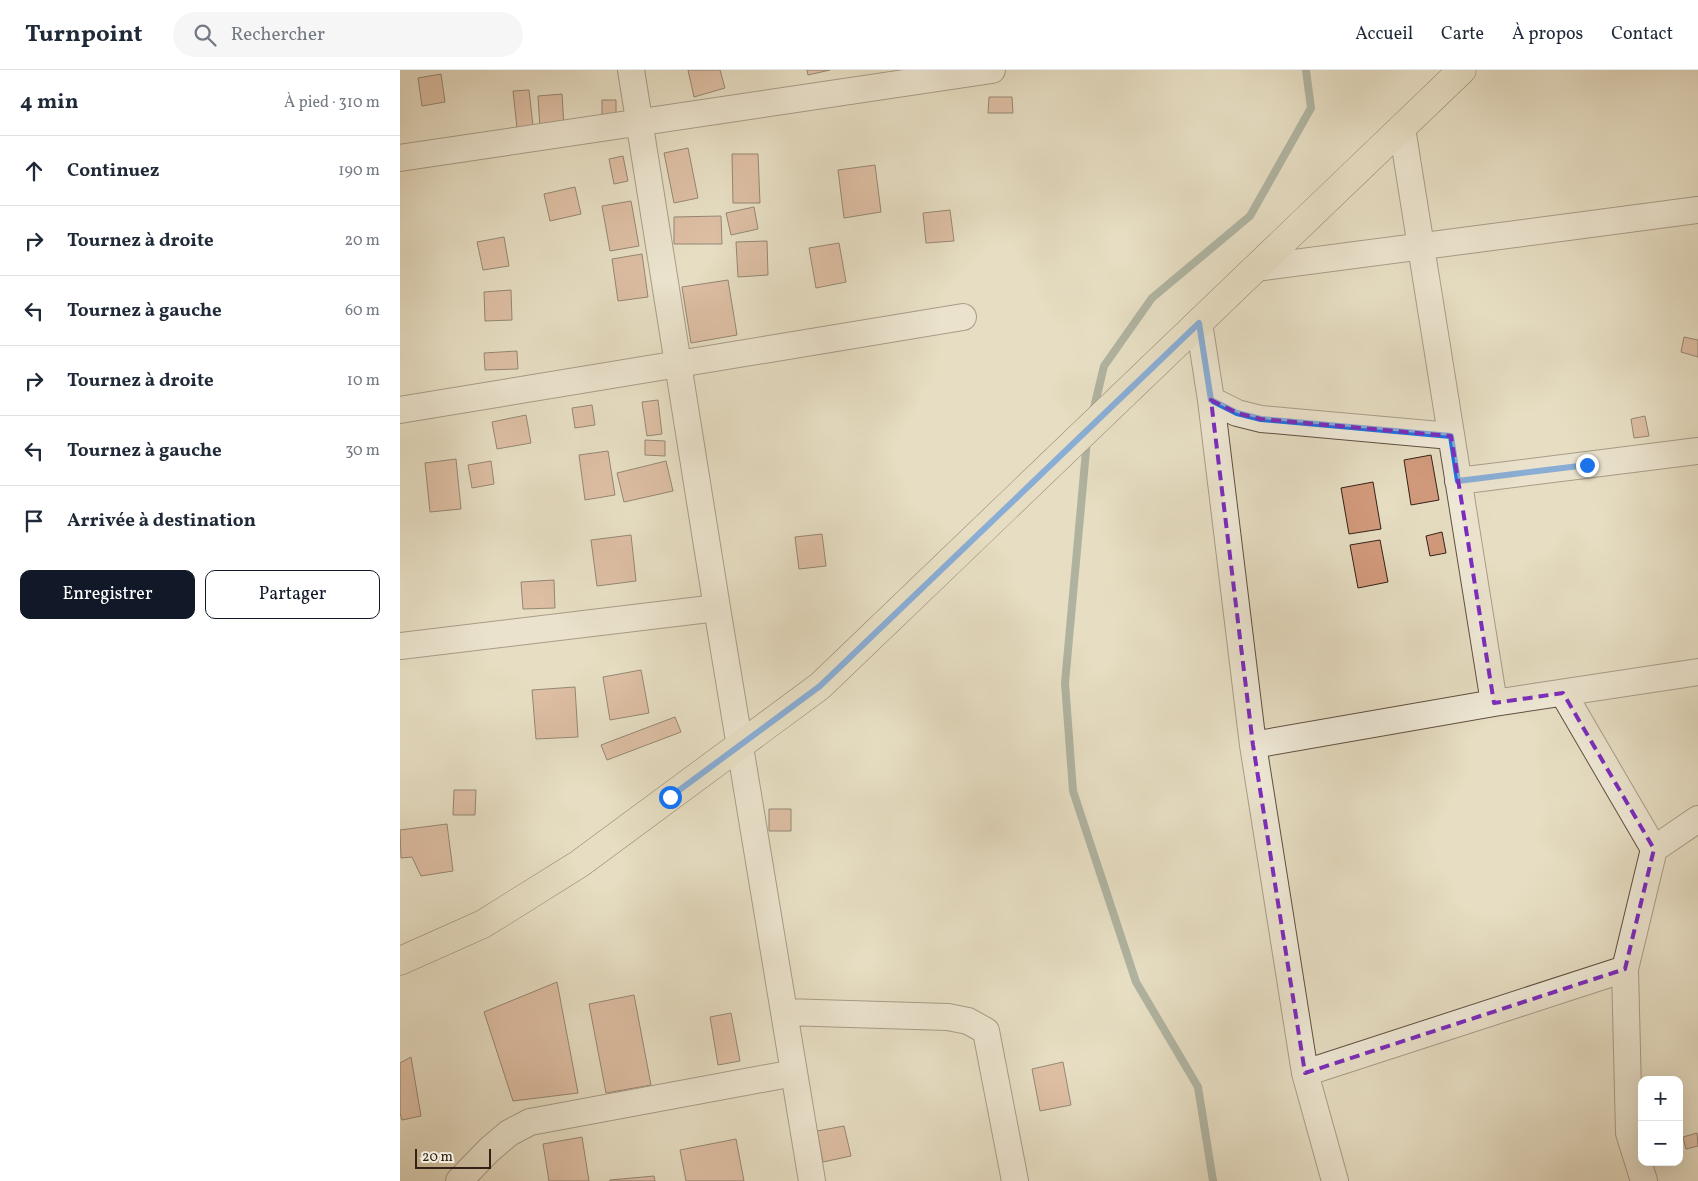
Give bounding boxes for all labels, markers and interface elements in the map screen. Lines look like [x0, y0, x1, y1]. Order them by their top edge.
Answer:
search box [173, 12, 523, 57]
text: Turnpoint [25, 18, 143, 52]
icon: search [191, 21, 219, 49]
text: Rechercher [231, 22, 325, 48]
text: Accueil [1355, 22, 1413, 47]
text: Carte [1441, 22, 1484, 47]
text: À propos [1512, 22, 1583, 47]
text: Contact [1611, 22, 1673, 47]
text: 4 min [20, 88, 79, 117]
text: À pied · 310 m [284, 92, 380, 114]
icon: ahead [20, 157, 48, 185]
text: Continuez [67, 158, 159, 184]
text: 190 m [338, 160, 380, 182]
icon: right [20, 227, 48, 255]
text: Tournez à droite [67, 228, 214, 254]
text: 20 m [345, 230, 380, 252]
icon: left [20, 297, 48, 325]
text: Tournez à gauche [67, 298, 222, 324]
text: 60 m [345, 300, 380, 322]
icon: right [20, 367, 48, 395]
text: Tournez à droite [67, 368, 214, 394]
text: 10 m [347, 370, 380, 392]
icon: left [20, 437, 48, 465]
text: Tournez à gauche [67, 438, 222, 464]
text: 30 m [345, 440, 380, 462]
route end [1576, 454, 1599, 477]
icon: arrive [20, 507, 48, 535]
text: Arrivée à destination [67, 508, 256, 534]
button: Enregistrer [20, 570, 195, 619]
button: Partager [205, 570, 380, 619]
route start [659, 786, 682, 809]
map controls [1638, 1076, 1683, 1166]
button: + [1638, 1076, 1683, 1121]
button: − [1638, 1121, 1683, 1166]
scale bar [415, 1146, 491, 1169]
text: 20 m [422, 1148, 453, 1167]

